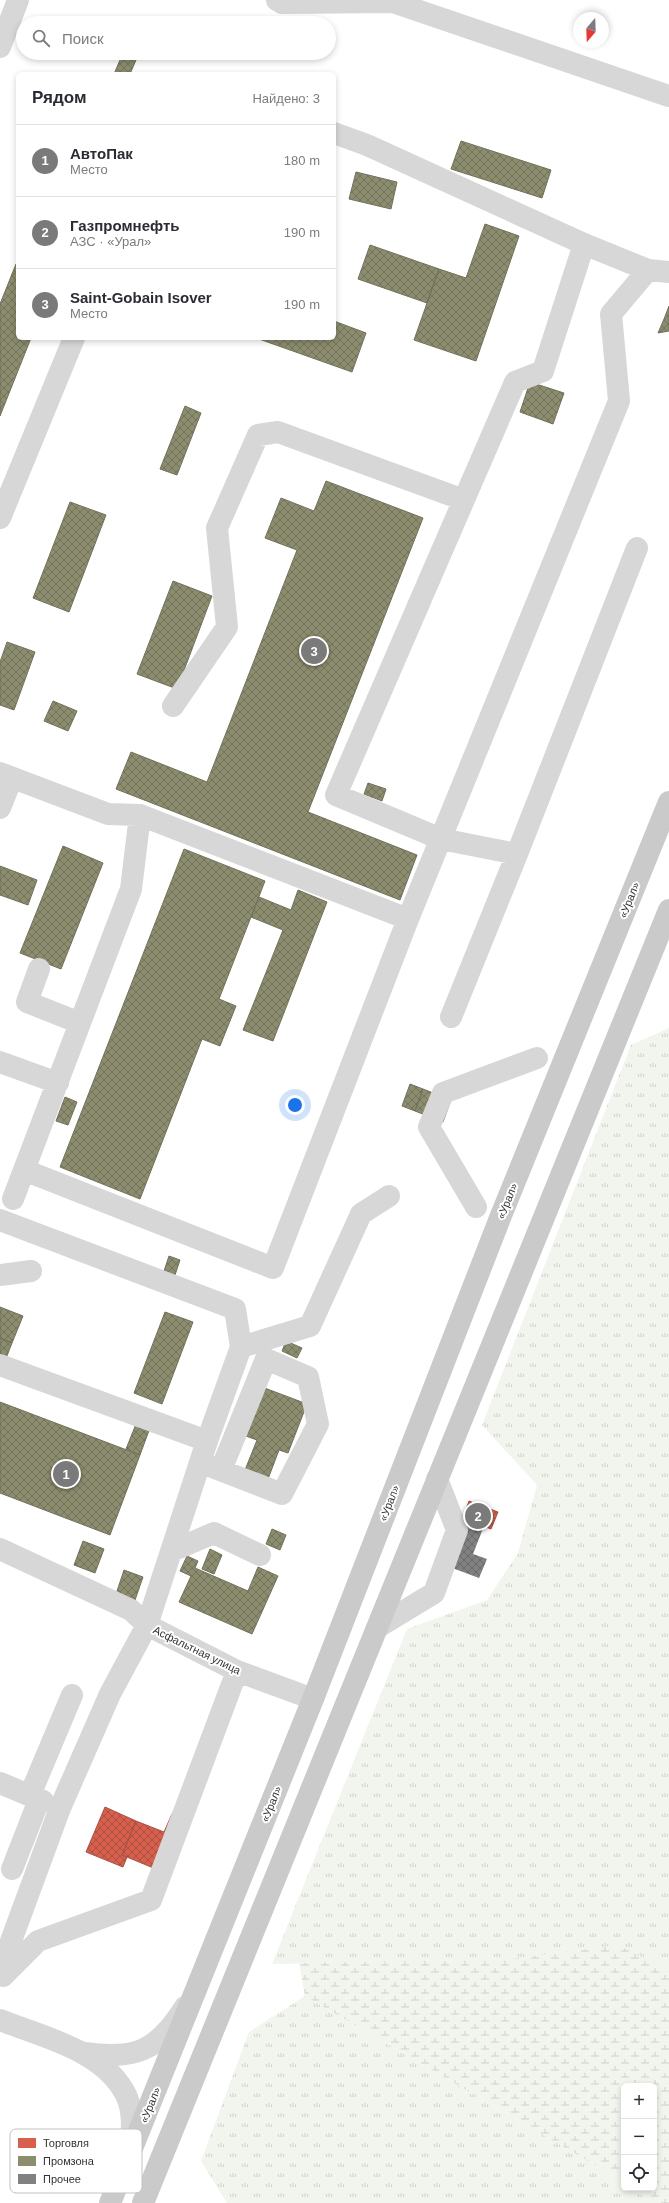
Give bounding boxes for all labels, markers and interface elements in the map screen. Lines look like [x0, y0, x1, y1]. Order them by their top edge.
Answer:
north arrow [573, 12, 609, 48]
search box [16, 16, 336, 60]
icon: search [30, 27, 52, 49]
text: Поиск [62, 30, 104, 47]
text: Рядом [32, 88, 87, 107]
text: Найдено: 3 [252, 91, 320, 106]
text: АвтоПак [70, 145, 133, 162]
text: 1 [41, 153, 49, 168]
text: 180 m [284, 153, 320, 168]
text: Место [70, 162, 108, 177]
text: Газпромнефть [70, 217, 179, 234]
text: 2 [41, 225, 49, 240]
text: 190 m [284, 225, 320, 240]
text: АЗС · «Урал» [70, 234, 151, 249]
text: Saint-Gobain Isover [70, 289, 212, 306]
text: 3 [41, 297, 49, 312]
text: 190 m [284, 297, 320, 312]
text: Место [70, 306, 108, 321]
pin: 3 [301, 636, 327, 666]
street label: «Урал» [616, 880, 642, 920]
your location [285, 1095, 305, 1115]
street label: «Урал» [494, 1181, 520, 1221]
pin: 1 [53, 1459, 79, 1489]
street label: «Урал» [377, 1483, 401, 1523]
pin: 2 [465, 1501, 491, 1531]
street label: Асфальтная улица [151, 1624, 243, 1677]
street label: «Урал» [258, 1784, 284, 1824]
map controls [621, 2083, 657, 2191]
button: + [621, 2083, 657, 2119]
street label: «Урал» [137, 2085, 163, 2125]
button: − [621, 2119, 657, 2155]
legend [10, 2129, 142, 2193]
text: Торговля [43, 2137, 89, 2149]
text: Промзона [43, 2155, 95, 2167]
button: locate [621, 2155, 657, 2191]
text: Прочее [43, 2173, 81, 2185]

